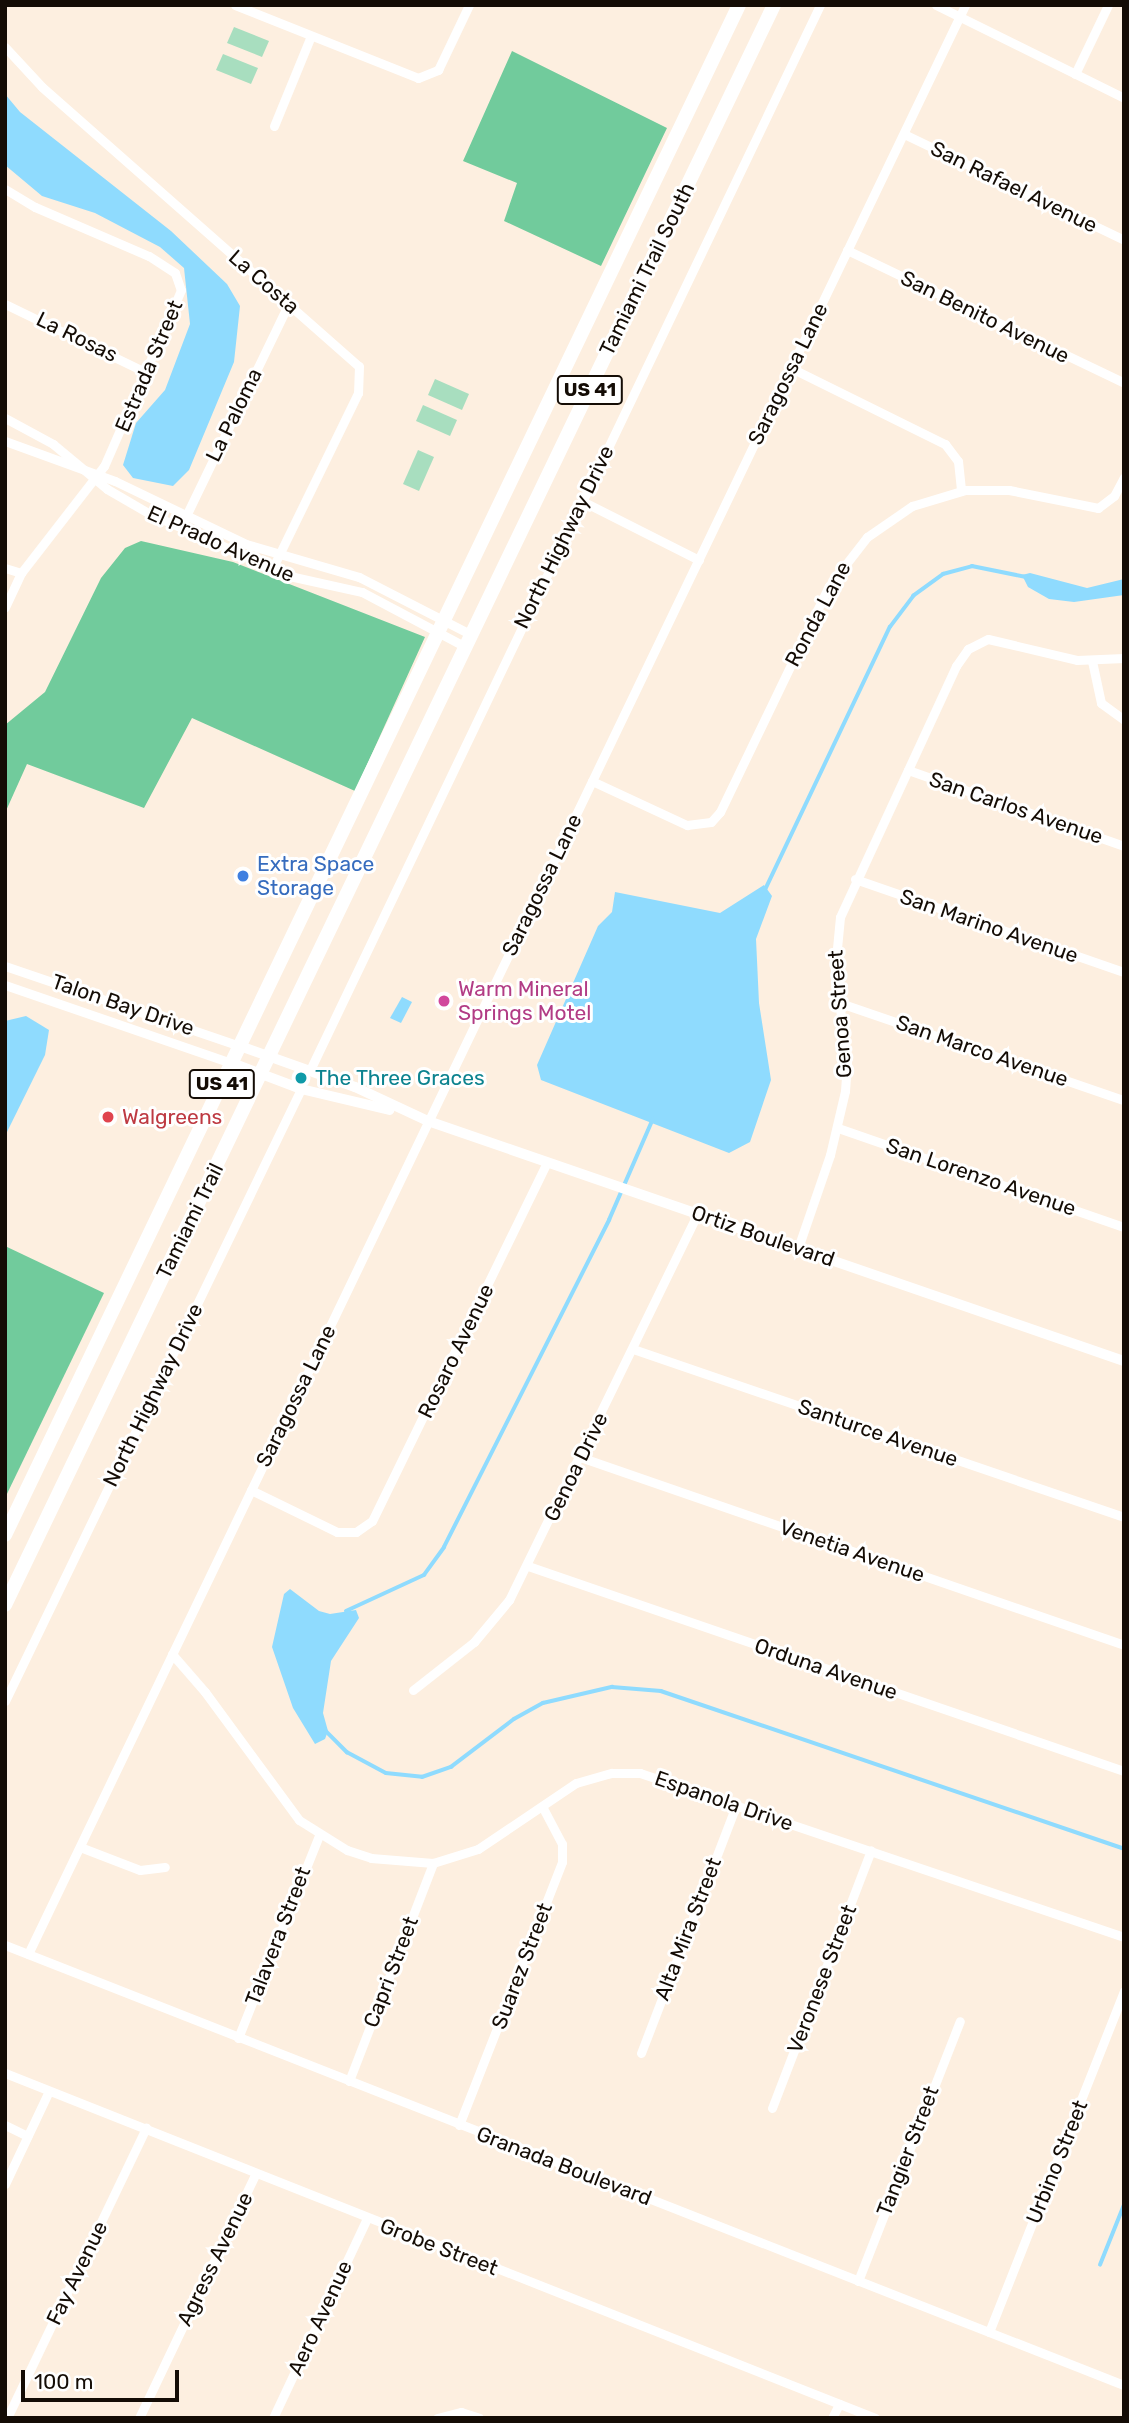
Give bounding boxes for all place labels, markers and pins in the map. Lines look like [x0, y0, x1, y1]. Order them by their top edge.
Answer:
place label: Extra Space Storage [257, 851, 374, 901]
marker: Extra Space Storage [235, 868, 251, 884]
place label: Warm Mineral Springs Motel [458, 976, 591, 1026]
marker: Warm Mineral Springs Motel [436, 993, 452, 1009]
place label: The Three Graces [315, 1065, 485, 1091]
marker: The Three Graces [293, 1070, 309, 1086]
place label: Walgreens [122, 1104, 222, 1130]
marker: Walgreens [100, 1109, 116, 1125]

